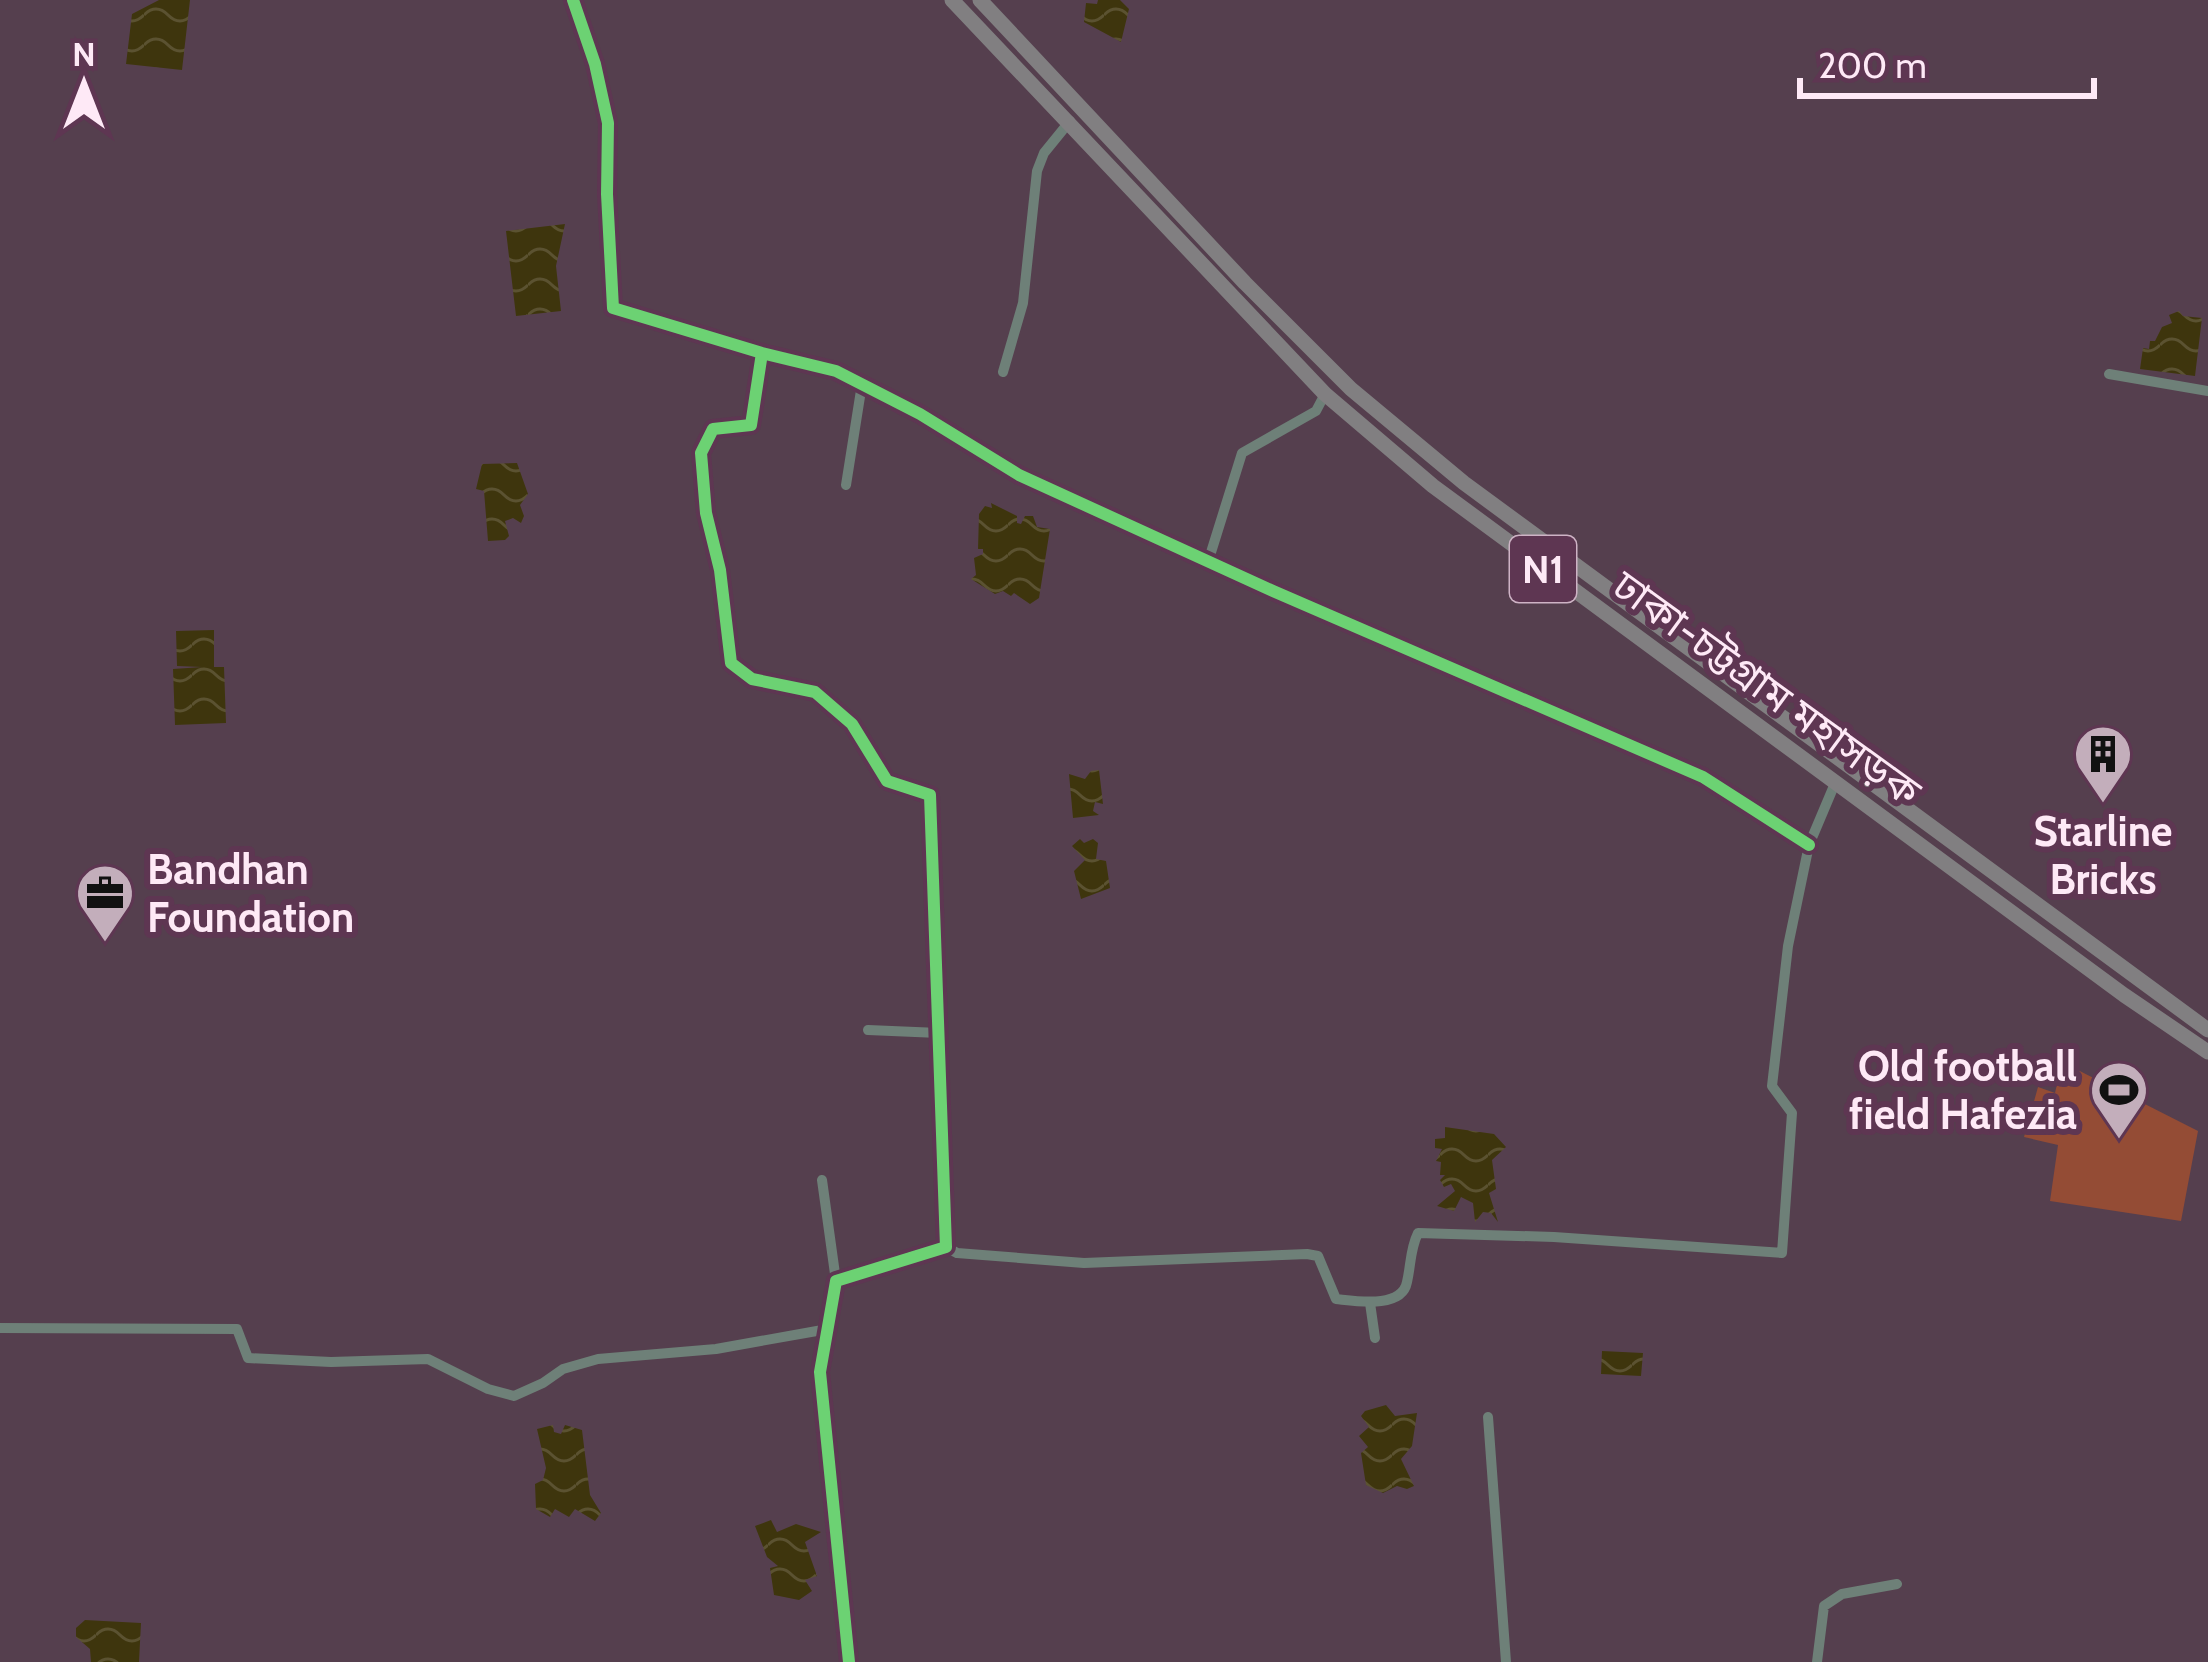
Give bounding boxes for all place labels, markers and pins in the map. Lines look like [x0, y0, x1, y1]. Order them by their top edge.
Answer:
building icon: Starline Bricks [2072, 723, 2134, 805]
place label: Starline Bricks [2033, 805, 2173, 905]
place label: Bandhan Foundation [147, 843, 354, 943]
office icon: Bandhan Foundation [74, 862, 136, 944]
place label: Old football field Hafezia [1849, 1040, 2077, 1140]
sports icon: Old football field Hafezia [2088, 1059, 2150, 1141]

